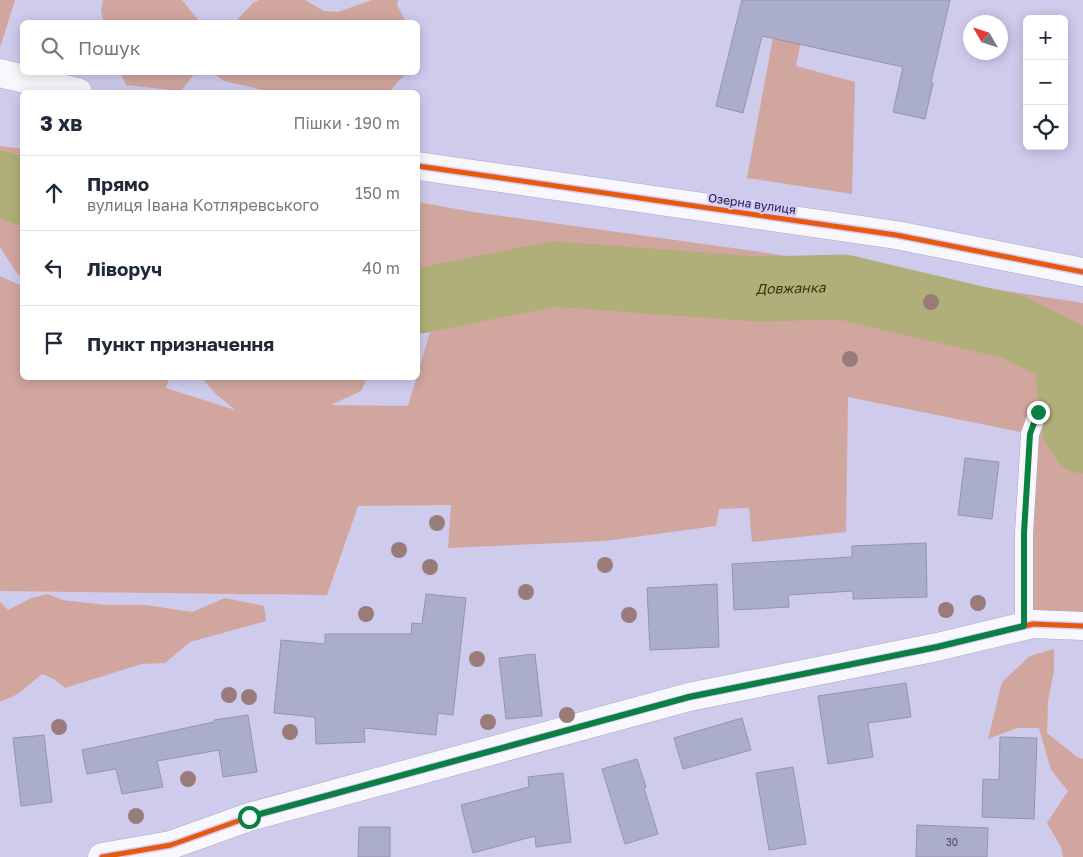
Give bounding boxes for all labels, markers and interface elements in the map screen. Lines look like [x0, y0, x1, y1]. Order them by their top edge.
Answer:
north arrow [963, 15, 1008, 60]
map controls [1023, 15, 1068, 150]
button: + [1023, 15, 1068, 60]
search box [20, 20, 420, 75]
icon: search [38, 34, 66, 62]
text: Пошук [78, 36, 141, 59]
button: − [1023, 60, 1068, 105]
button: locate [1023, 105, 1068, 150]
text: 3 хв [40, 110, 82, 136]
text: Пішки · 190 m [293, 113, 400, 133]
text: Прямо [87, 172, 149, 195]
icon: ahead [40, 179, 68, 207]
text: 150 m [355, 183, 400, 203]
street label: Озерна вулиця [707, 190, 797, 217]
text: вулиця Івана Котляревського [87, 195, 319, 215]
icon: left [40, 254, 68, 282]
text: Ліворуч [87, 257, 162, 280]
text: 40 m [362, 258, 400, 278]
water label: Довжанка [755, 278, 827, 297]
icon: arrive [40, 329, 68, 357]
text: Пункт призначення [87, 332, 274, 355]
route end [1027, 401, 1050, 424]
route start [238, 806, 261, 829]
house number: 30 [946, 836, 958, 848]

